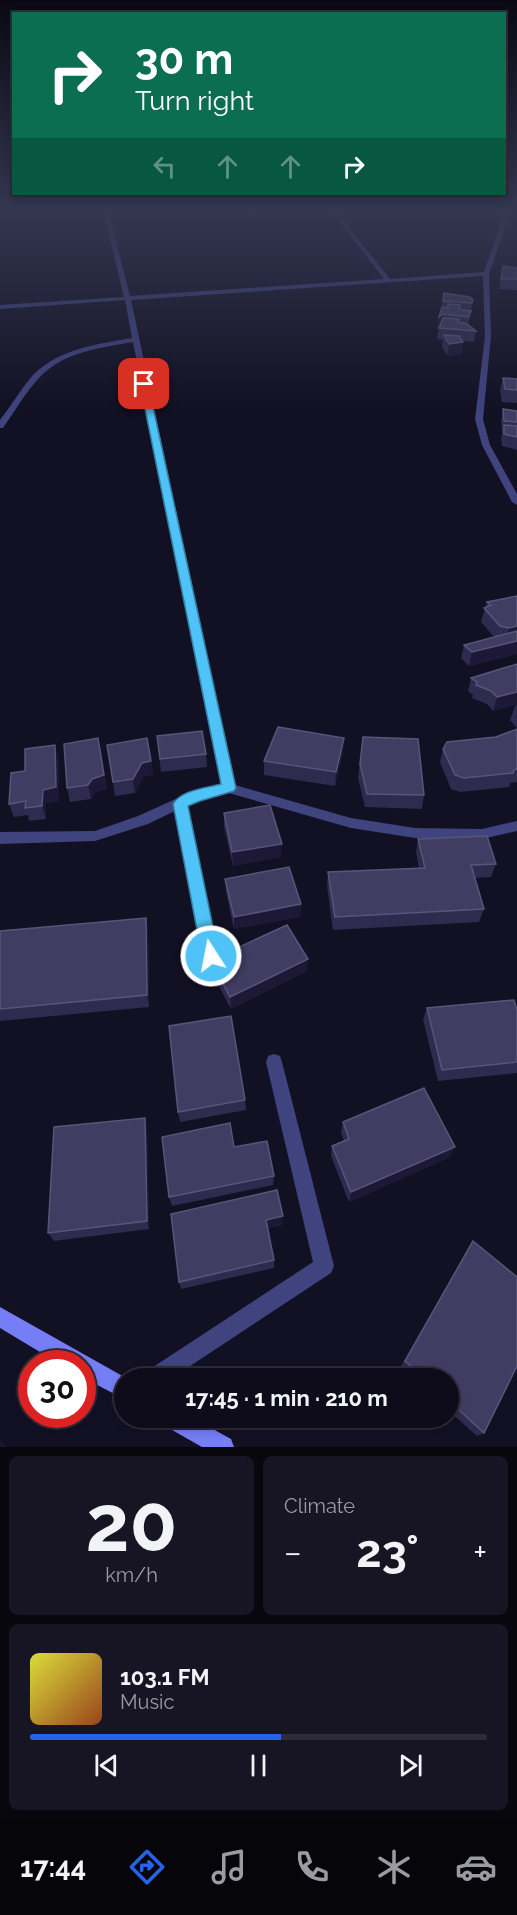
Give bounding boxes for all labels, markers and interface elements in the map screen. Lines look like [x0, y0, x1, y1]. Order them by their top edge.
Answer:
text: 30 m [135, 35, 233, 84]
icon: right [36, 36, 114, 114]
text: Turn right [135, 85, 254, 116]
icon: left [148, 150, 181, 183]
icon: ahead [211, 150, 244, 183]
icon: ahead [274, 150, 307, 183]
icon: right [337, 150, 370, 183]
pin [118, 358, 169, 409]
icon: arrive [127, 367, 160, 400]
position arrow [179, 924, 243, 988]
speed limit sign: 30 [18, 1350, 96, 1428]
text: 17:45 · 1 min · 210 m [185, 1385, 388, 1411]
text: 20 [86, 1478, 177, 1569]
text: Climate [284, 1494, 355, 1518]
text: 23° [356, 1525, 419, 1578]
text: − [284, 1533, 302, 1572]
text: + [473, 1533, 487, 1572]
text: km/h [105, 1563, 158, 1587]
text: 103.1 FM [120, 1664, 209, 1690]
text: Music [120, 1690, 174, 1714]
icon: previous [90, 1749, 123, 1782]
icon: pause [242, 1749, 275, 1782]
icon: next [394, 1749, 427, 1782]
icon: directions [126, 1846, 168, 1888]
icon: music [208, 1846, 250, 1888]
icon: phone [291, 1846, 333, 1888]
icon: climate [373, 1846, 415, 1888]
icon: car [455, 1846, 497, 1888]
text: 17:44 [20, 1852, 86, 1883]

